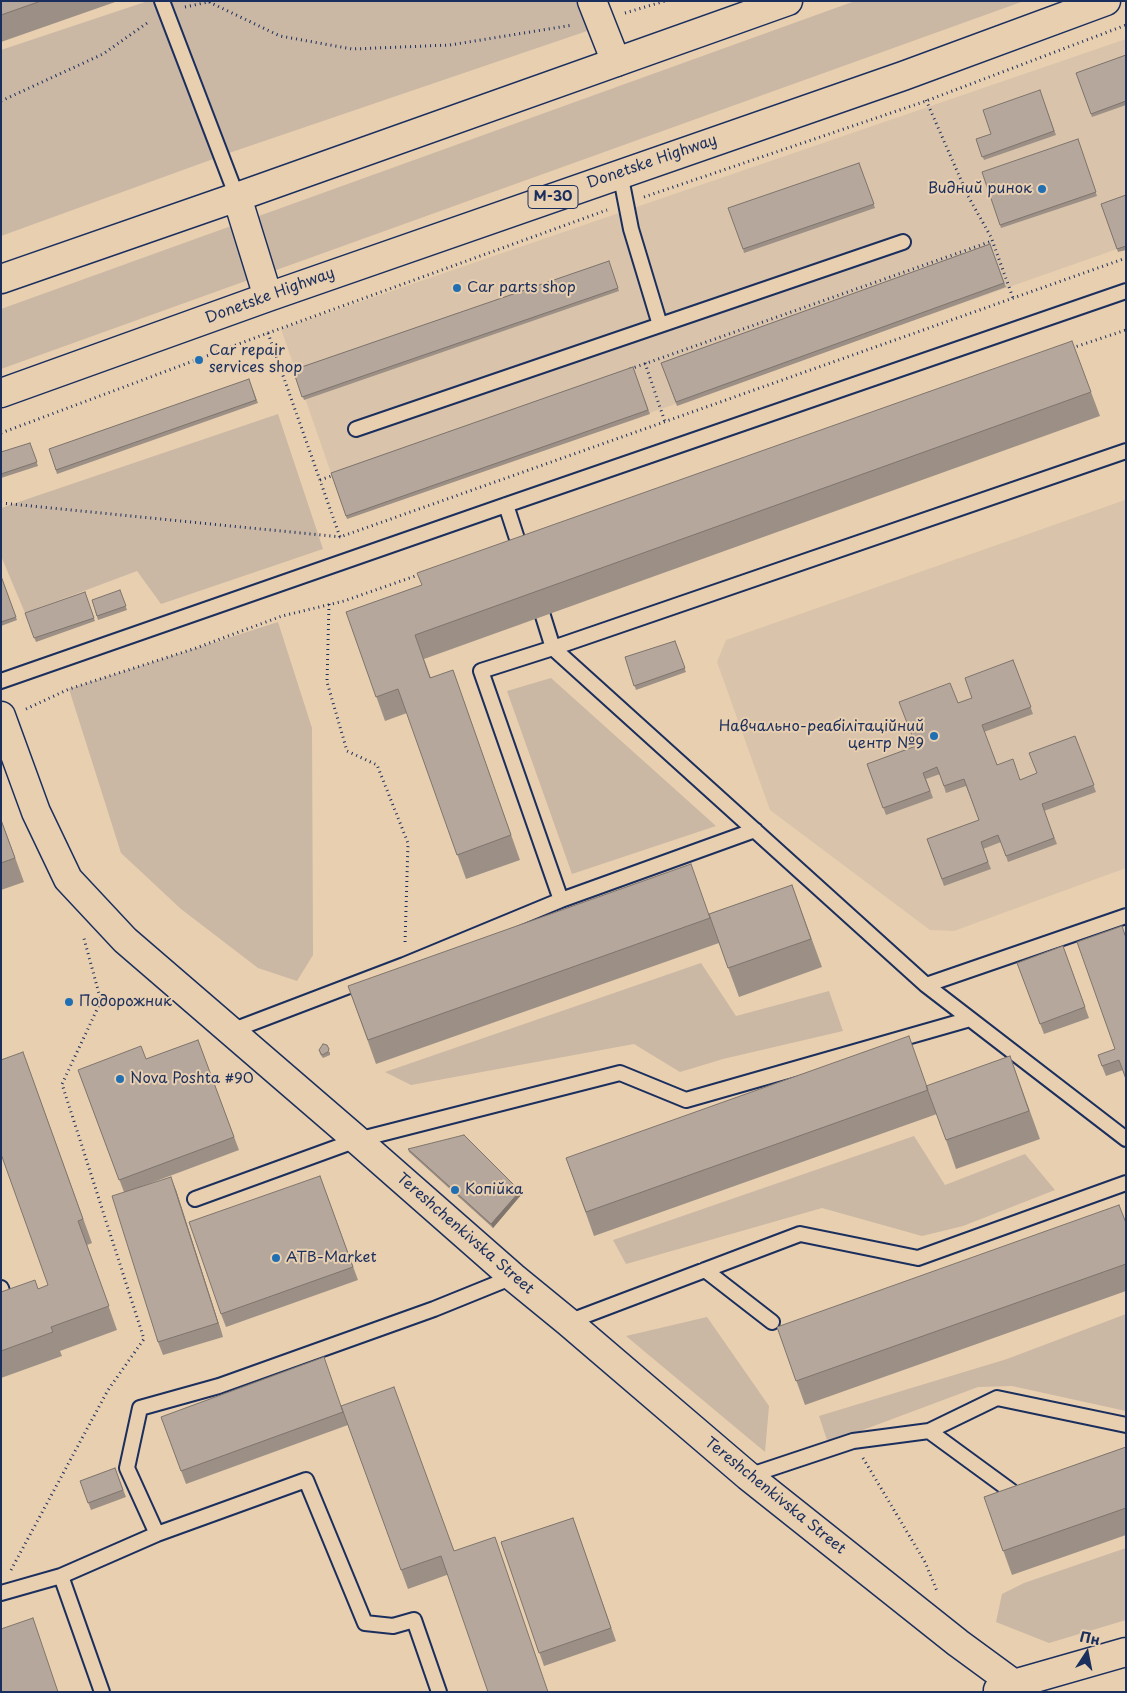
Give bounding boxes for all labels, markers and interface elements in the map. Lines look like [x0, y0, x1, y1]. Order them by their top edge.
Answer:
street label: Donetske Highway [585, 131, 719, 193]
place label: Видний ринок [928, 180, 1032, 198]
marker: Видний ринок [1036, 183, 1048, 195]
road number: М-30 [528, 186, 578, 208]
street label: Donetske Highway [203, 264, 337, 328]
place label: Car parts shop [467, 279, 576, 297]
marker: Car parts shop [451, 282, 463, 294]
place label: Car repair services shop [209, 342, 302, 377]
marker: Car repair services shop [193, 354, 205, 366]
place label: Навчально-реабілітаційний центр №9 [719, 718, 924, 753]
marker: Навчально-реабілітаційний центр №9 [928, 730, 940, 742]
place label: Подорожник [79, 993, 172, 1011]
marker: Подорожник [63, 996, 75, 1008]
place label: Nova Poshta #90 [130, 1070, 254, 1088]
marker: Nova Poshta #90 [114, 1073, 126, 1085]
street label: Tereshchenkivska Street [393, 1170, 537, 1298]
place label: Копійка [465, 1181, 523, 1199]
marker: Копійка [449, 1184, 461, 1196]
place label: ATB-Market [286, 1249, 377, 1267]
marker: ATB-Market [270, 1252, 282, 1264]
street label: Tereshchenkivska Street [701, 1434, 849, 1558]
text: Пн [1078, 1626, 1102, 1650]
north arrow [1062, 1628, 1112, 1678]

